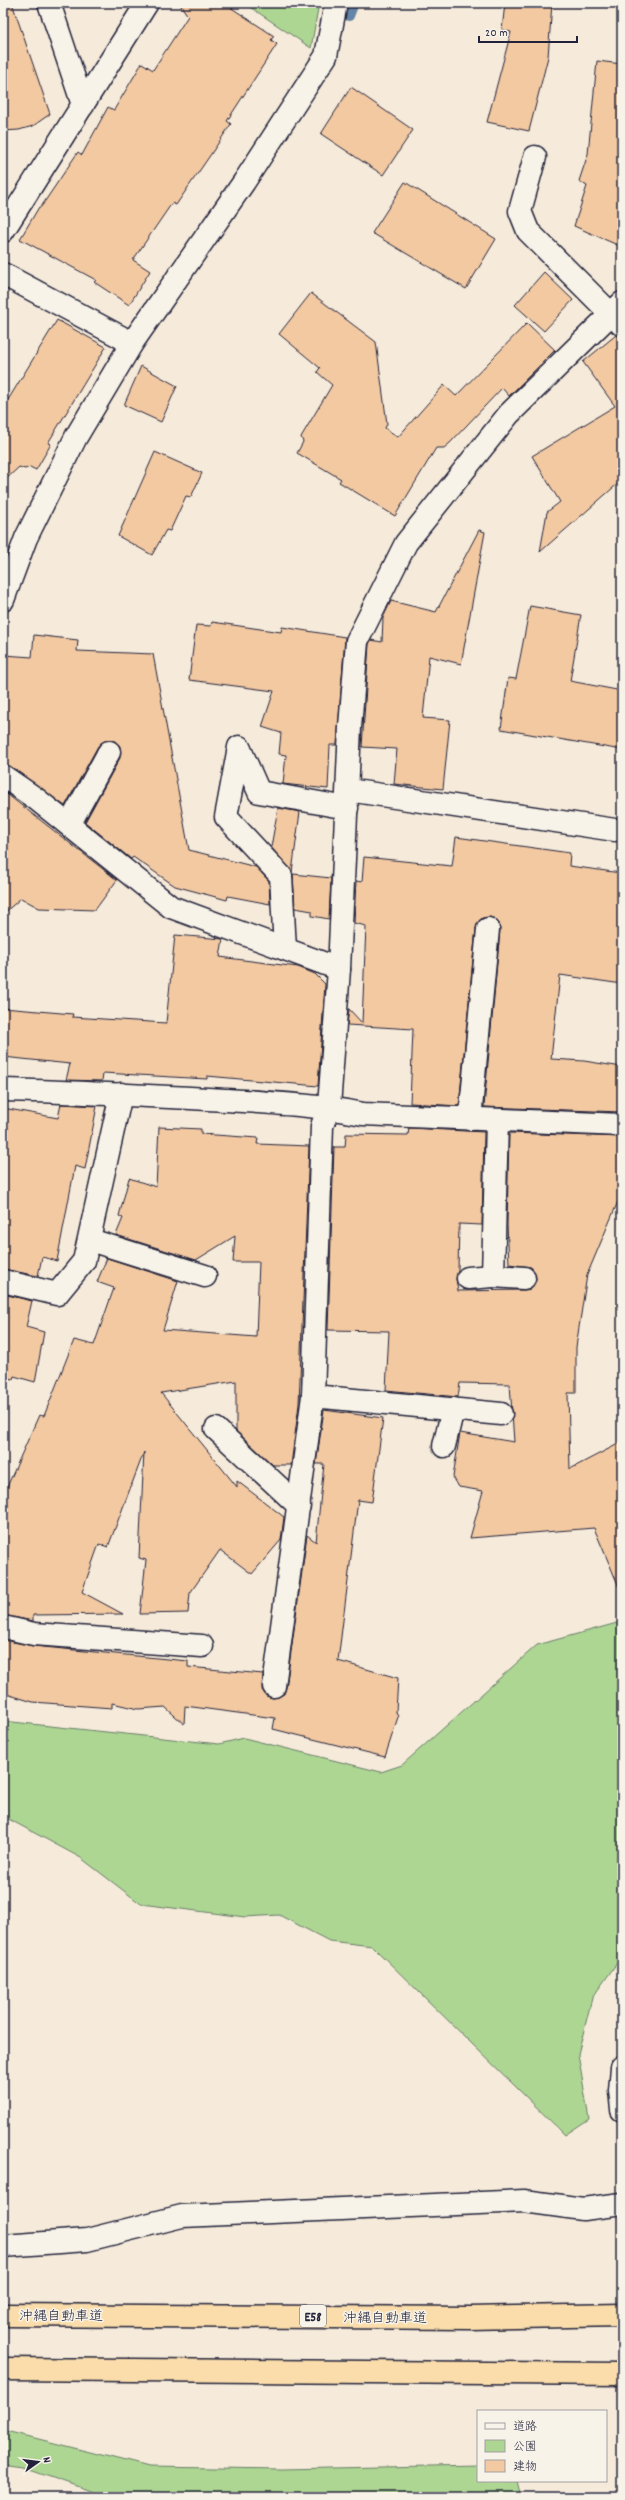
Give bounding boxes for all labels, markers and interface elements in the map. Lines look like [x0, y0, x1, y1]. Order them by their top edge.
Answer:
scale bar [479, 18, 577, 44]
text: 20 m [485, 25, 508, 42]
road number: E58 [300, 2305, 326, 2327]
street label: 沖縄自動車道 [19, 2307, 103, 2327]
street label: 沖縄自動車道 [343, 2309, 427, 2329]
legend [477, 2410, 607, 2482]
text: 道路 [513, 2419, 537, 2436]
text: 公園 [513, 2439, 537, 2456]
north arrow [18, 2442, 58, 2482]
text: N [37, 2455, 54, 2465]
text: 建物 [513, 2459, 537, 2476]

